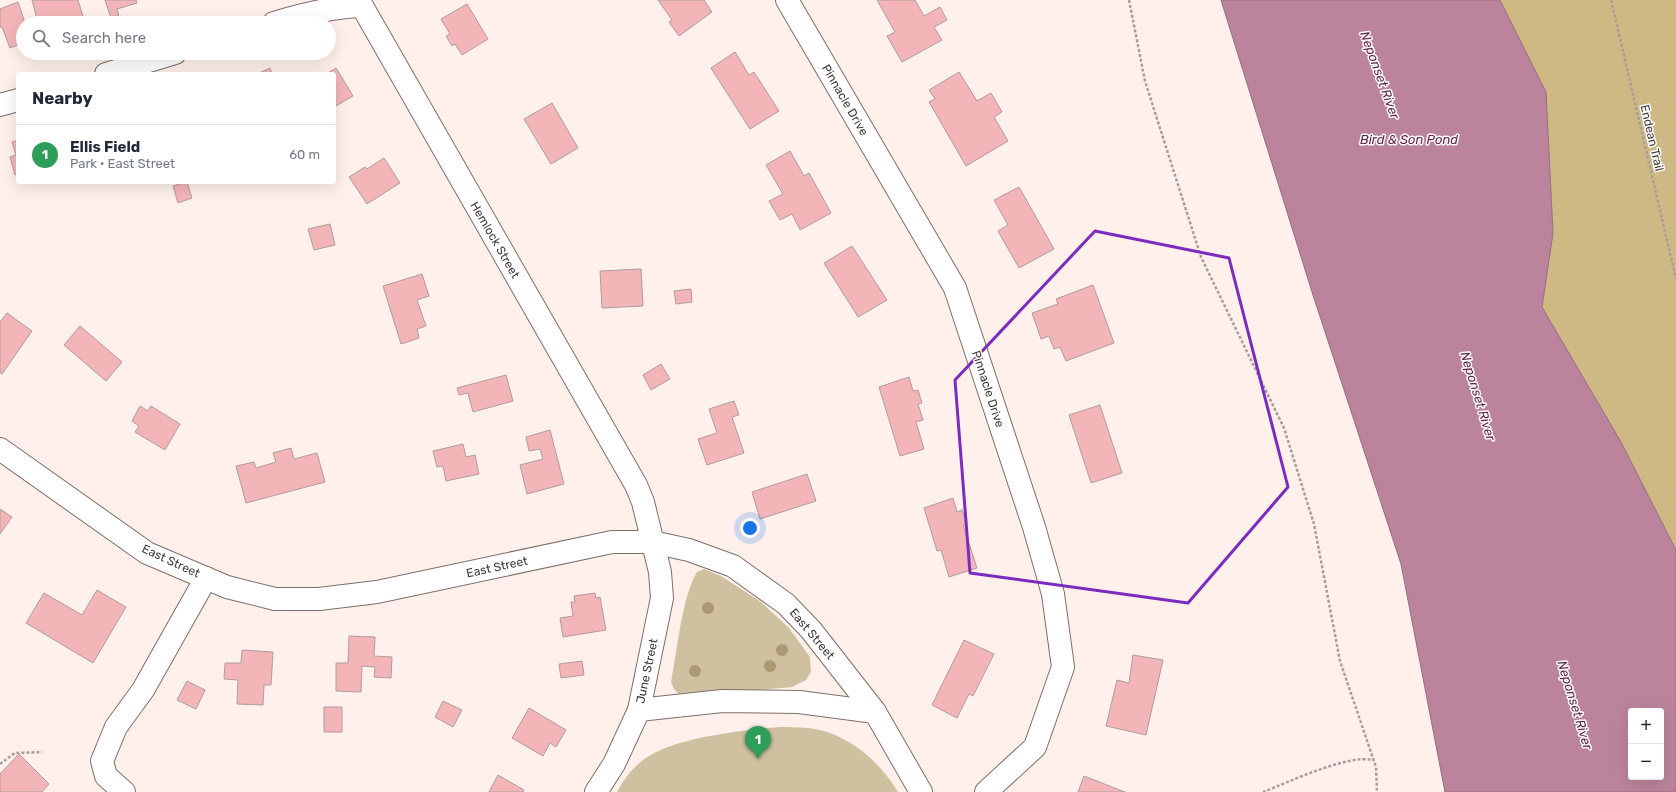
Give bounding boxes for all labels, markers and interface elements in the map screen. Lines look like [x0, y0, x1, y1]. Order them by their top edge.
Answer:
search box [16, 16, 336, 60]
icon: search [30, 27, 52, 49]
text: Search here [62, 29, 146, 47]
water label: Neponset River [1357, 29, 1403, 122]
street label: Pinnacle Drive [819, 62, 871, 138]
text: Nearby [32, 88, 93, 108]
street label: Endean Trail [1638, 103, 1666, 173]
water label: Bird & Son Pond [1360, 132, 1458, 147]
text: Ellis Field [70, 138, 140, 156]
text: 1 [42, 147, 48, 162]
text: 60 m [289, 147, 320, 162]
text: Park · East Street [70, 156, 175, 171]
street label: Hemlock Street [467, 199, 523, 281]
street label: Pinnacle Drive [969, 349, 1007, 429]
water label: Neponset River [1457, 350, 1499, 443]
your location [740, 518, 760, 538]
street label: East Street [140, 541, 202, 581]
street label: East Street [465, 554, 529, 580]
street label: East Street [787, 606, 838, 663]
street label: June Street [633, 637, 661, 705]
water label: Neponset River [1554, 659, 1596, 752]
map controls [1628, 708, 1664, 780]
button: + [1628, 708, 1664, 744]
pin: 1 [745, 726, 771, 759]
button: − [1628, 744, 1664, 780]

